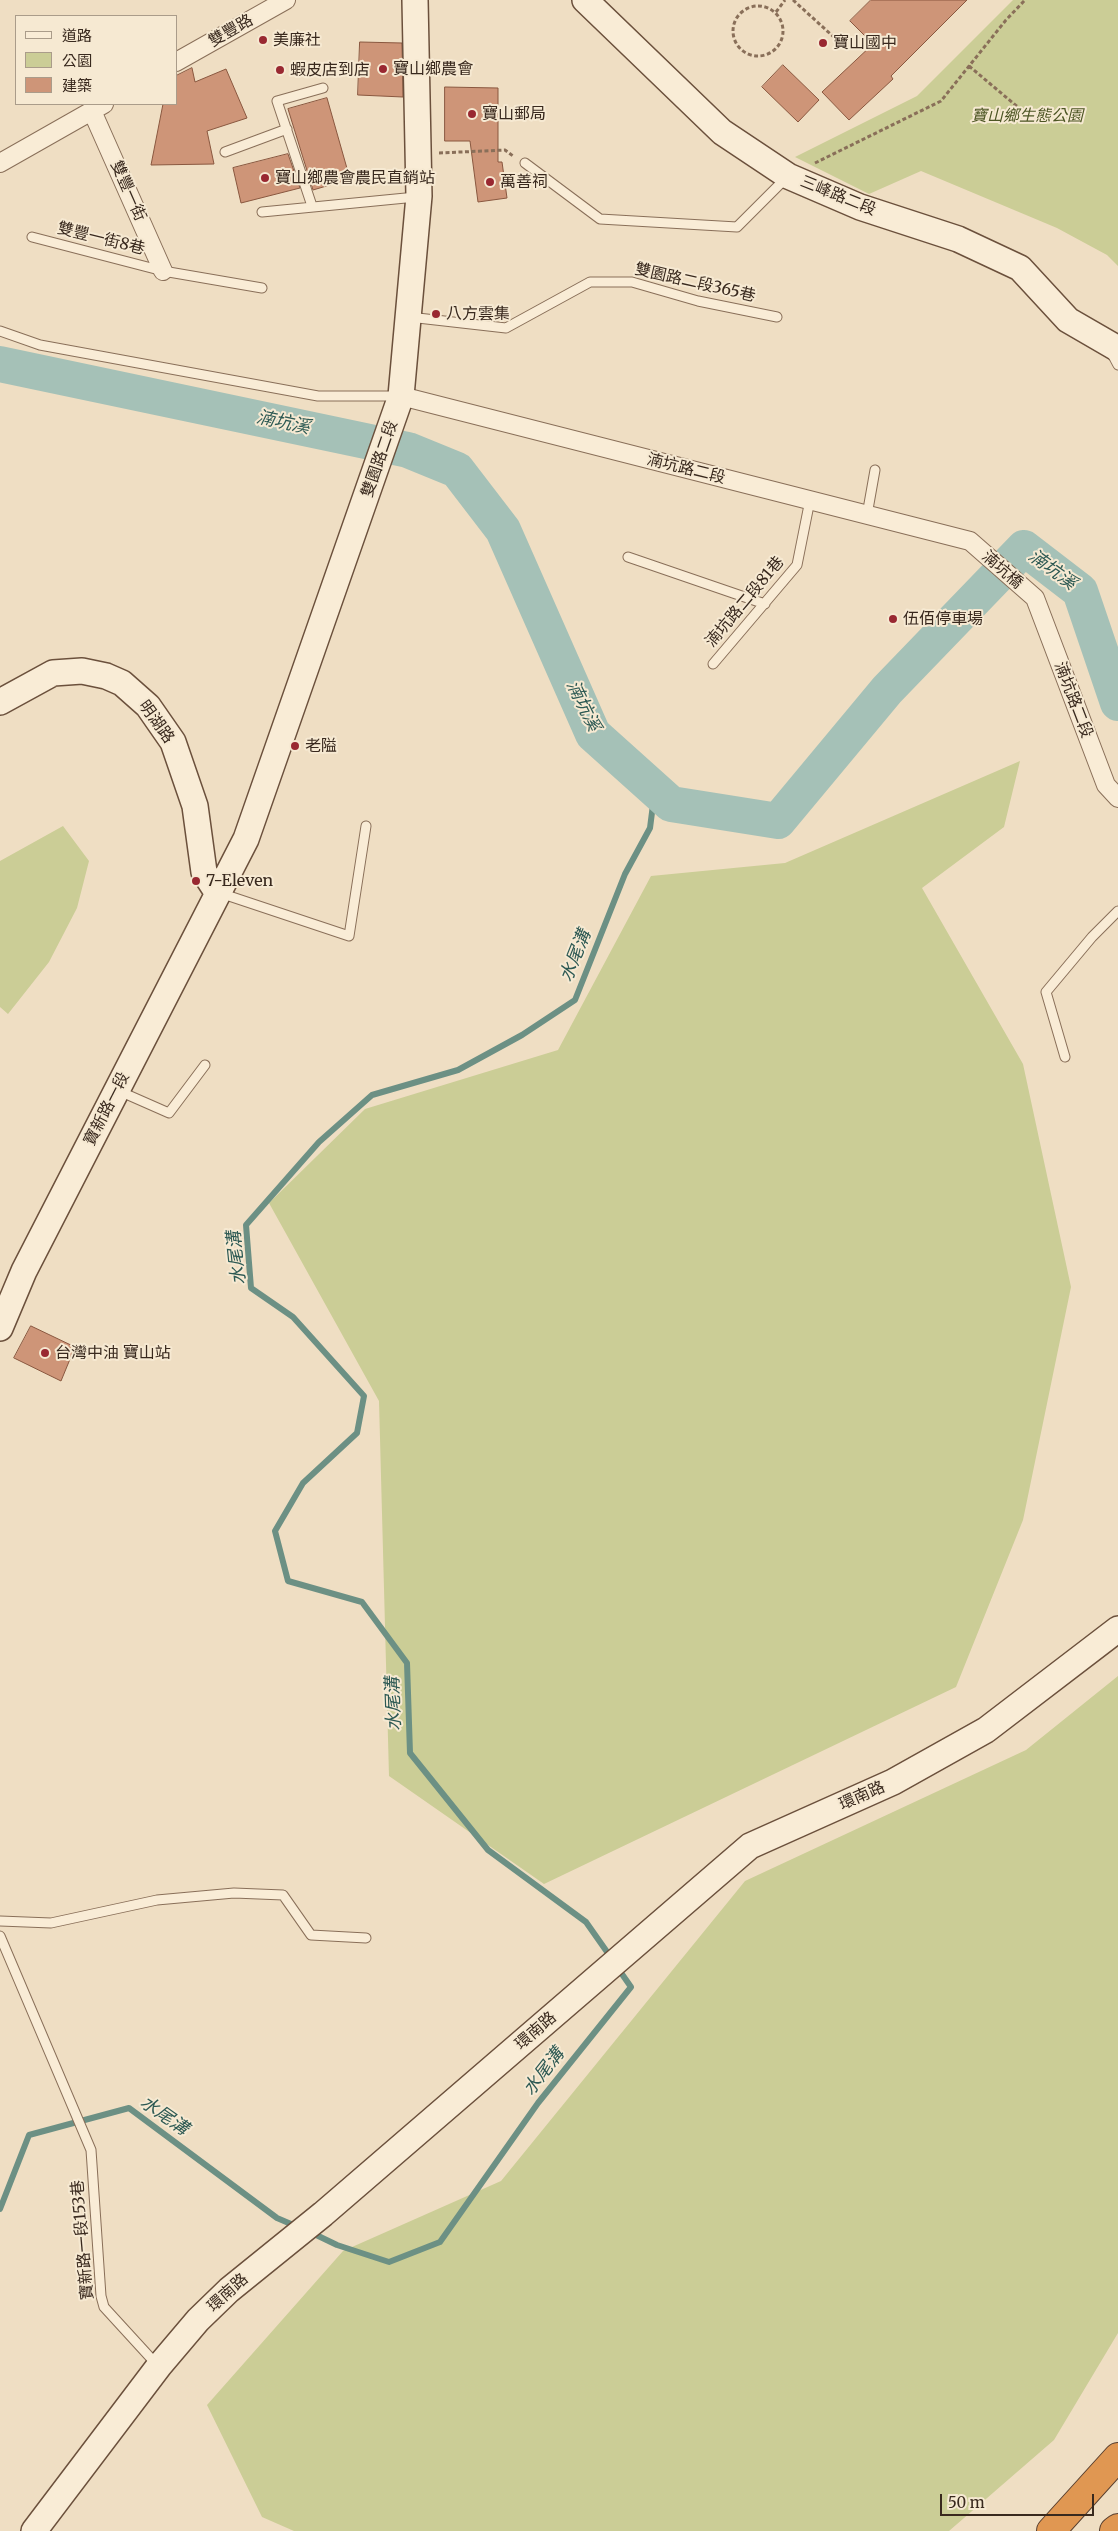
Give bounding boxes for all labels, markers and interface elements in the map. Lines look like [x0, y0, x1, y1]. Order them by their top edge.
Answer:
street label: 雙豐路 [205, 11, 257, 51]
legend [15, 15, 178, 105]
text: 道路 [62, 26, 92, 45]
place label: 美廉社 [273, 30, 321, 50]
place label: 寶山國中 [833, 33, 897, 53]
marker: 美廉社 [257, 34, 269, 46]
marker: 寶山國中 [817, 37, 829, 49]
text: 公園 [62, 51, 92, 70]
place label: 寶山鄉農會 [393, 59, 473, 79]
place label: 蝦皮店到店 [290, 60, 370, 80]
marker: 寶山鄉農會 [377, 63, 389, 75]
marker: 蝦皮店到店 [274, 64, 286, 76]
text: 建築 [62, 76, 92, 95]
place label: 寶山郵局 [482, 104, 546, 124]
park label: 寶山鄉生態公園 [971, 106, 1083, 126]
marker: 寶山郵局 [466, 108, 478, 120]
street label: 雙豐一街 [106, 158, 150, 224]
place label: 寶山鄉農會農民直銷站 [275, 168, 435, 188]
marker: 寶山鄉農會農民直銷站 [259, 172, 271, 184]
place label: 萬善祠 [500, 172, 548, 192]
street label: 三峰路二段 [797, 172, 879, 220]
marker: 萬善祠 [484, 176, 496, 188]
street label: 雙豐一街8巷 [55, 219, 147, 259]
street label: 雙園路二段365巷 [633, 260, 757, 306]
place label: 八方雲集 [446, 304, 510, 324]
marker: 八方雲集 [430, 308, 442, 320]
water label: 湳坑溪 [254, 407, 312, 439]
street label: 雙園路二段 [358, 418, 402, 500]
street label: 湳坑路二段 [645, 450, 727, 488]
water label: 湳坑溪 [1024, 545, 1080, 595]
street label: 湳坑橋 [978, 547, 1026, 593]
street label: 湳坑路二段81巷 [702, 553, 788, 651]
place label: 伍佰停車場 [903, 609, 983, 629]
marker: 伍佰停車場 [887, 613, 899, 625]
street label: 湳坑路二段 [1050, 659, 1096, 741]
water label: 湳坑溪 [561, 677, 605, 735]
street label: 明湖路 [134, 697, 178, 747]
place label: 老隘 [305, 736, 337, 756]
marker: 老隘 [289, 740, 301, 752]
place label: 7-Eleven [206, 871, 273, 891]
marker: 7-Eleven [190, 875, 202, 887]
water label: 水尾溝 [556, 927, 596, 985]
street label: 寶新路一段 [80, 1069, 134, 1149]
water label: 水尾溝 [223, 1230, 251, 1286]
place label: 台灣中油 寶山站 [55, 1343, 171, 1363]
marker: 台灣中油 寶山站 [39, 1347, 51, 1359]
water label: 水尾溝 [382, 1677, 406, 1731]
street label: 環南路 [836, 1777, 888, 1815]
street label: 環南路 [512, 2008, 560, 2054]
water label: 水尾溝 [519, 2044, 569, 2100]
water label: 水尾溝 [136, 2092, 192, 2140]
street label: 寶新路一段153巷 [68, 2179, 98, 2301]
street label: 環南路 [204, 2270, 252, 2316]
scale bar [943, 2484, 1097, 2516]
text: 50 m [948, 2493, 985, 2512]

